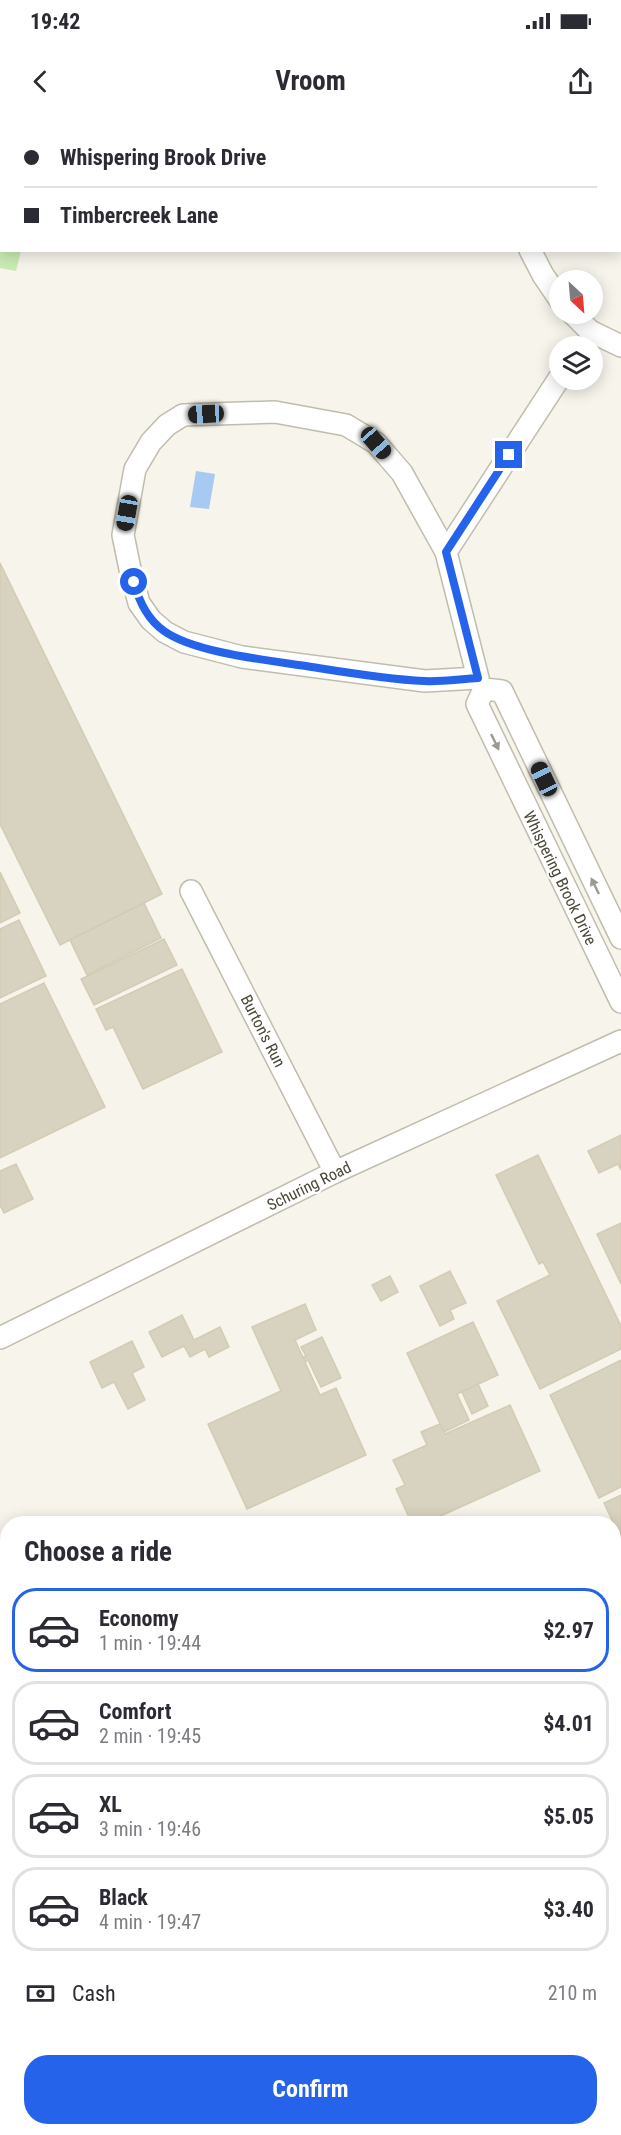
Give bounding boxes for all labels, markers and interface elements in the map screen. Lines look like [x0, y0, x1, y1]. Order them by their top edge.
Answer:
text: 19:42 [30, 9, 81, 34]
icon: back [24, 65, 57, 98]
text: Vroom [275, 65, 346, 97]
icon: share [564, 65, 597, 98]
text: Whispering Brook Drive [60, 145, 266, 170]
text: Timbercreek Lane [60, 203, 218, 228]
north arrow [549, 270, 603, 324]
map controls [549, 270, 603, 390]
button: layers [549, 336, 603, 390]
car [188, 404, 224, 424]
car [357, 424, 395, 462]
route end [495, 441, 522, 468]
car [115, 494, 139, 532]
route start [120, 568, 147, 595]
one-way arrow [490, 734, 499, 751]
car [528, 759, 560, 799]
street label: Whispering Brook Drive [519, 808, 601, 948]
one-way arrow [591, 877, 600, 894]
street label: Burton's Run [237, 992, 289, 1070]
street label: Schuring Road [264, 1157, 354, 1215]
text: Choose a ride [24, 1536, 172, 1568]
icon: car [27, 1603, 81, 1657]
text: Economy [99, 1606, 179, 1631]
text: $2.97 [543, 1618, 594, 1643]
text: 1 min · 19:44 [99, 1631, 201, 1655]
icon: car [27, 1696, 81, 1750]
text: Comfort [99, 1699, 172, 1724]
text: $4.01 [543, 1711, 594, 1736]
text: 2 min · 19:45 [99, 1724, 201, 1748]
icon: car [27, 1789, 81, 1843]
text: XL [99, 1792, 122, 1817]
text: $5.05 [543, 1804, 594, 1829]
text: 3 min · 19:46 [99, 1817, 201, 1841]
icon: car [27, 1882, 81, 1936]
text: Black [99, 1885, 148, 1910]
text: $3.40 [543, 1897, 594, 1922]
text: 4 min · 19:47 [99, 1910, 201, 1934]
icon: cash [24, 1977, 57, 2010]
text: Cash [72, 1981, 116, 2006]
text: 210 m [548, 1981, 597, 2005]
button: Confirm [24, 2055, 597, 2124]

